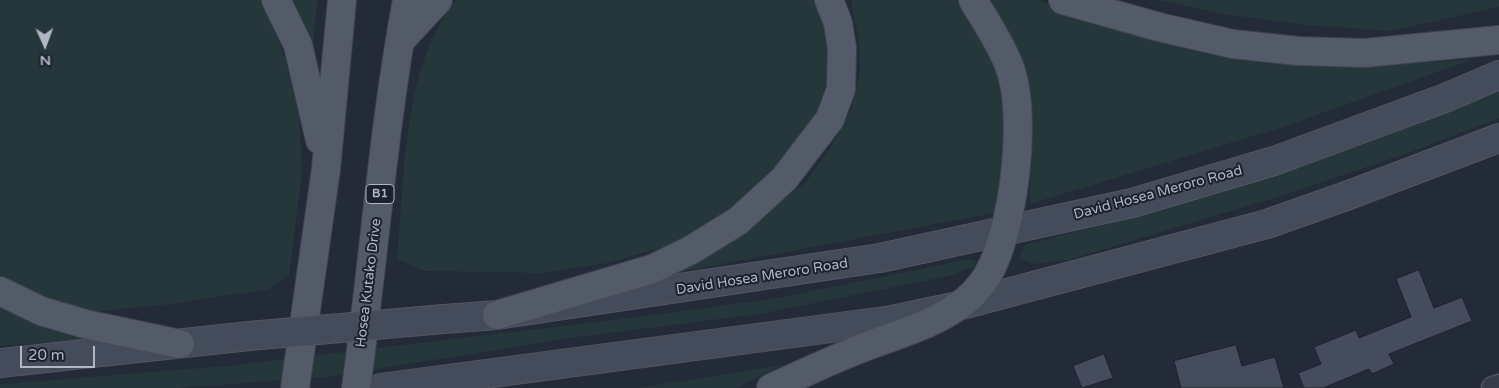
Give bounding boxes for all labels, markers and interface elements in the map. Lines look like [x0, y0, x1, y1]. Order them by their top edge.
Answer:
north arrow [20, 20, 70, 70]
text: N [40, 52, 51, 69]
street label: David Hosea Meroro Road [1072, 162, 1244, 224]
road number: B1 [366, 184, 394, 203]
street label: Hosea Kutako Drive [353, 217, 385, 349]
street label: David Hosea Meroro Road [675, 255, 849, 299]
scale bar [22, 336, 98, 368]
text: 20 m [28, 346, 65, 364]

